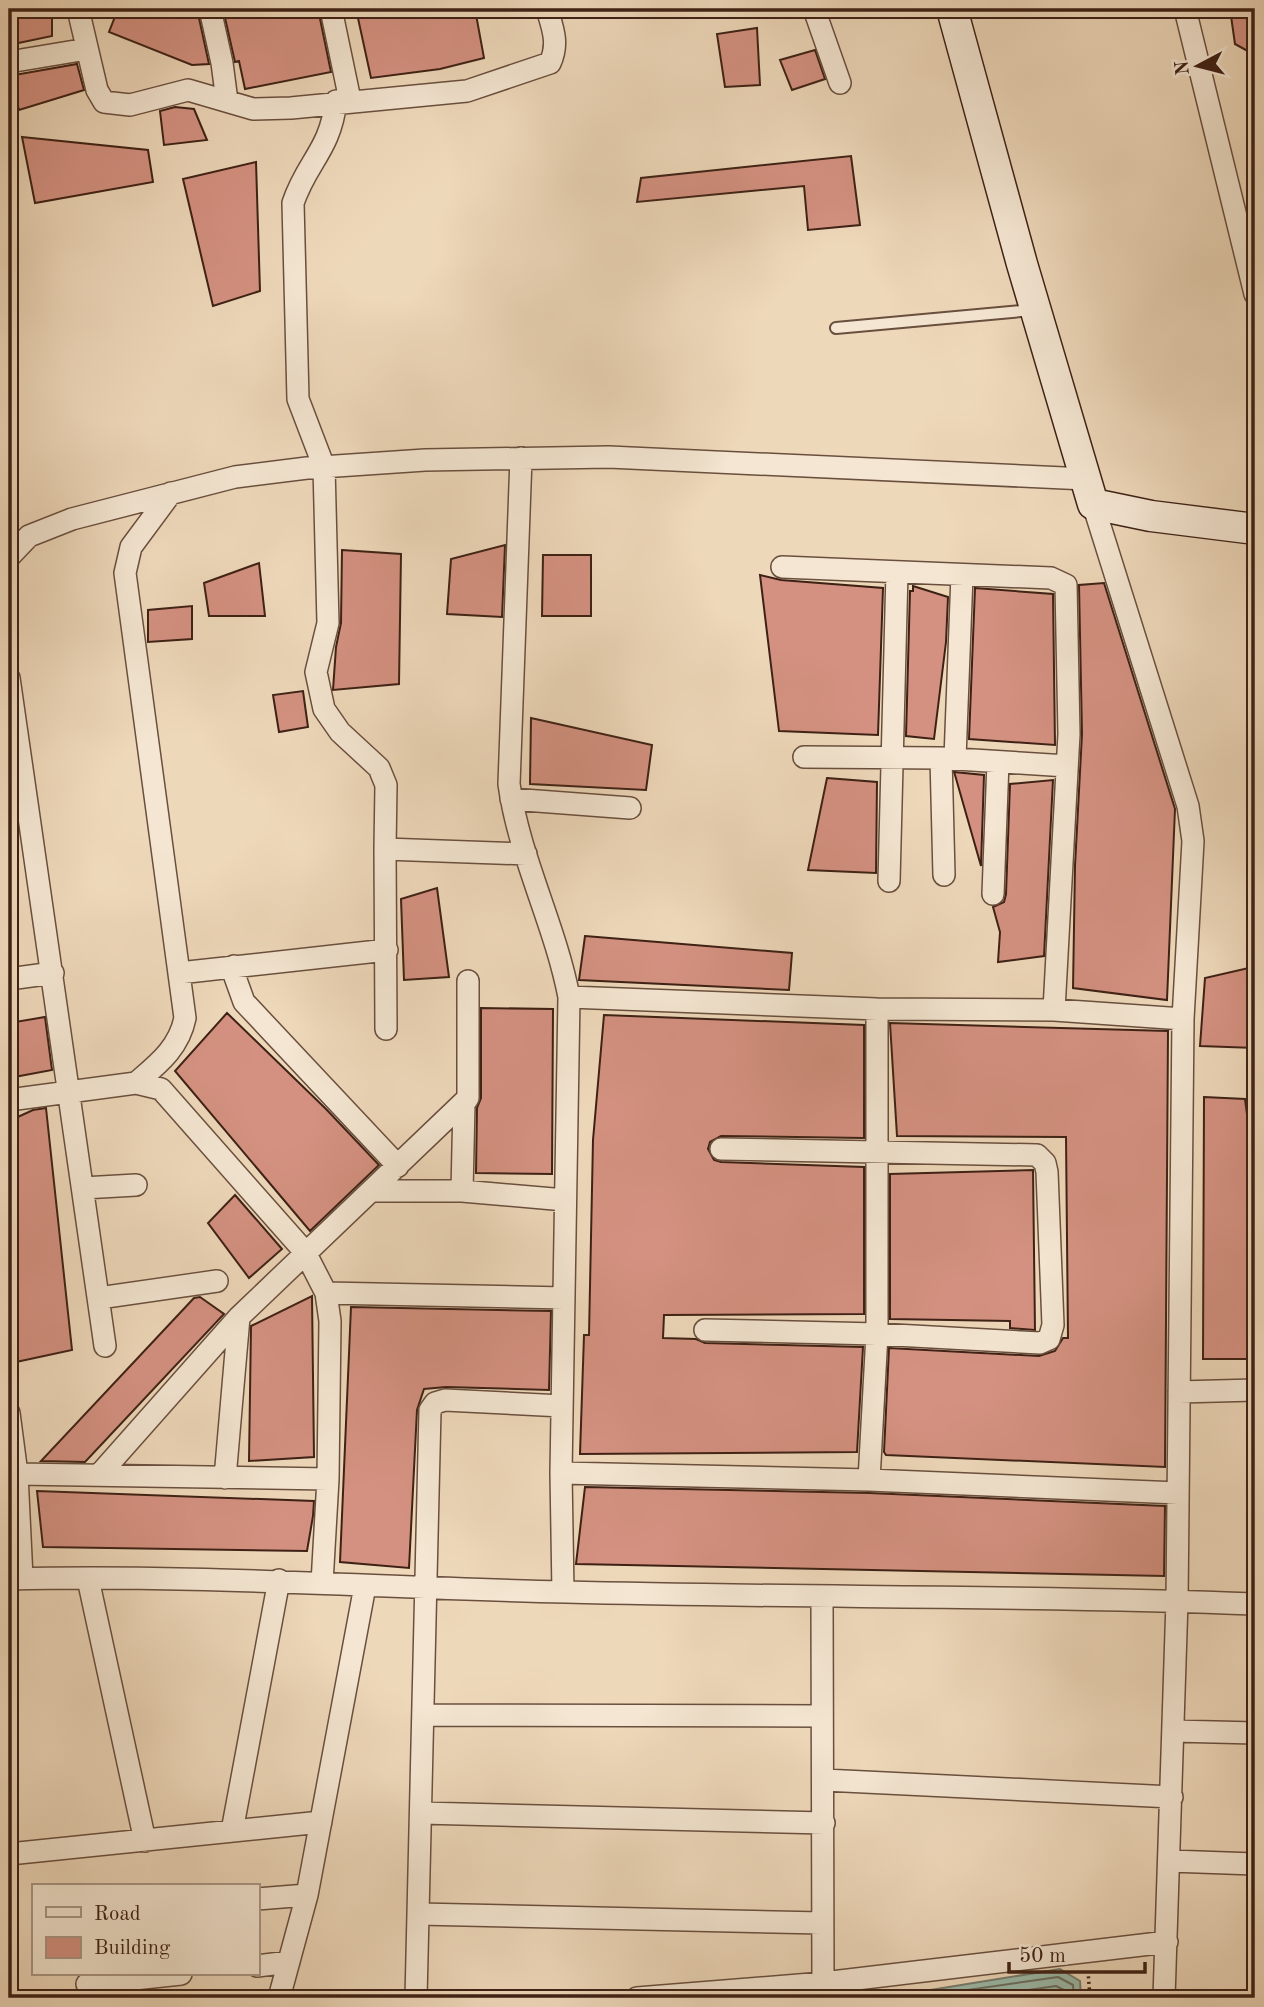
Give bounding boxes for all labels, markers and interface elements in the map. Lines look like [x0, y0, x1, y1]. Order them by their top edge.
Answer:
north arrow [1162, 32, 1232, 102]
text: N [1173, 59, 1194, 76]
legend [32, 1884, 259, 1976]
text: Road [94, 1904, 141, 1925]
scale bar [1009, 1930, 1145, 1974]
text: Building [94, 1938, 171, 1959]
text: 50 m [1019, 1946, 1066, 1967]

